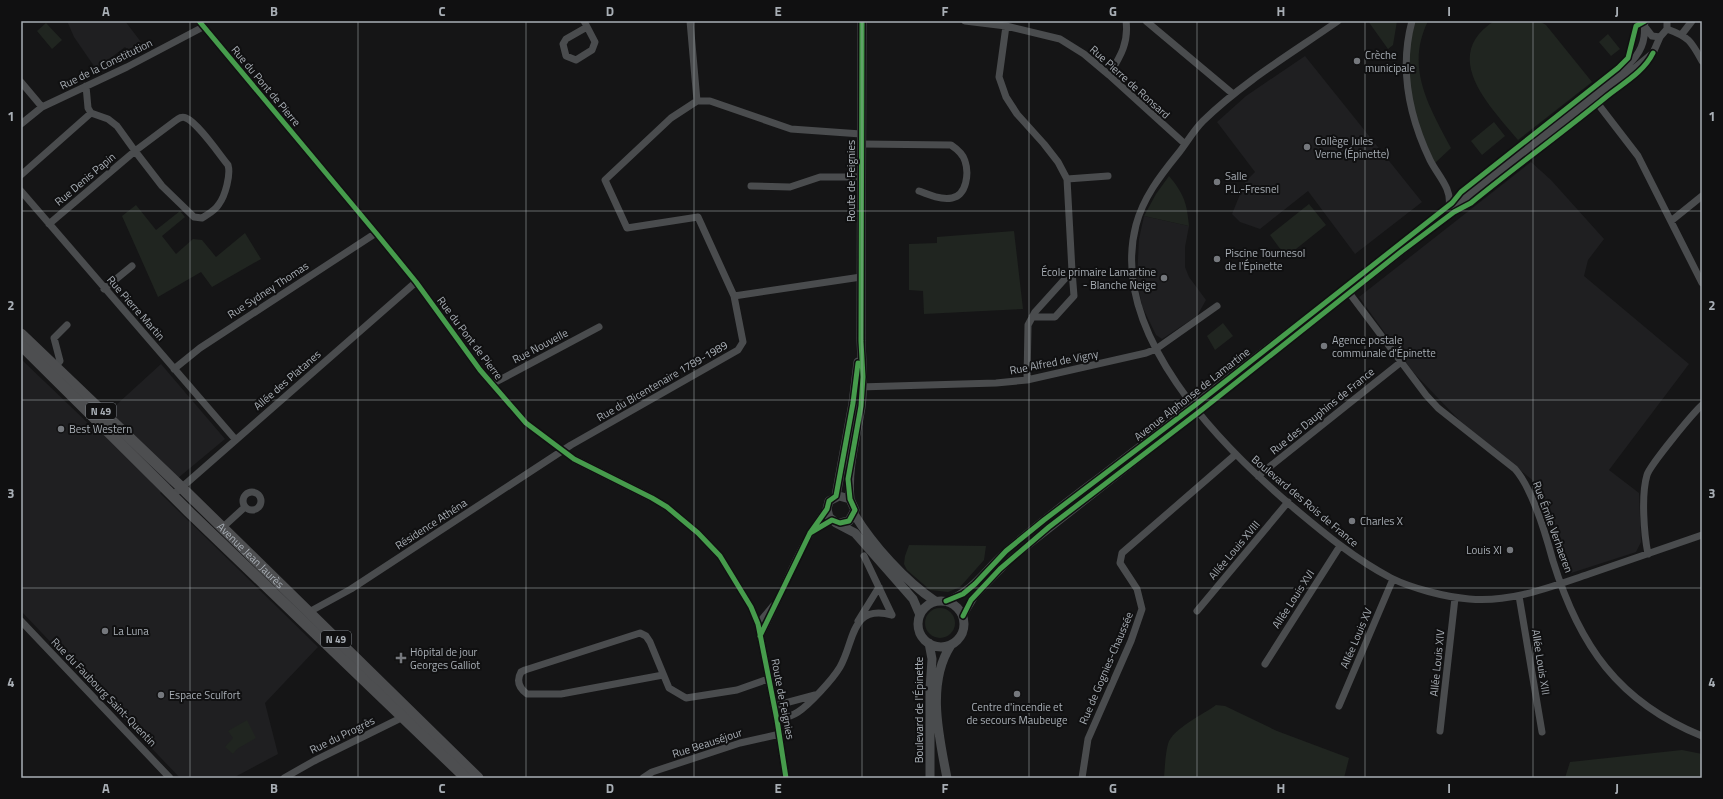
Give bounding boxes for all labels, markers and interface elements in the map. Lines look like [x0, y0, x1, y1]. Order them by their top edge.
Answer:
text: A [102, 1, 110, 21]
text: B [270, 1, 278, 21]
text: C [438, 1, 446, 21]
text: D [606, 1, 614, 21]
text: E [774, 1, 782, 21]
text: F [942, 1, 949, 21]
text: G [1109, 1, 1117, 21]
text: H [1277, 1, 1285, 21]
text: I [1447, 1, 1451, 21]
text: J [1615, 1, 1619, 21]
street label: Rue de la Constitution [57, 35, 155, 93]
street label: Rue du Pont de Pierre [228, 42, 305, 130]
street label: Rue Pierre de Ronsard [1086, 42, 1174, 122]
place label: Crèche municipale [1365, 47, 1415, 76]
marker: Crèche municipale [1352, 56, 1362, 66]
text: 1 [7, 106, 15, 126]
text: 1 [1708, 106, 1716, 126]
place label: Collège Jules Verne (Épinette) [1315, 133, 1389, 162]
street label: Route de Feignies [843, 140, 859, 222]
marker: Collège Jules Verne (Épinette) [1302, 142, 1312, 152]
street label: Rue Denis Papin [51, 149, 119, 209]
place label: Salle P.L.-Fresnel [1225, 168, 1279, 197]
marker: Salle P.L.-Fresnel [1212, 177, 1222, 187]
place label: Piscine Tournesol de l'Épinette [1225, 245, 1305, 274]
marker: Piscine Tournesol de l'Épinette [1212, 254, 1222, 264]
street label: Rue Sydney Thomas [224, 258, 312, 322]
place label: École primaire Lamartine - Blanche Neige [1041, 264, 1156, 293]
street label: Rue Pierre Martin [103, 272, 169, 344]
marker: École primaire Lamartine - Blanche Neige [1159, 273, 1169, 283]
street label: Rue du Pont de Pierre [433, 293, 507, 383]
text: 2 [7, 295, 15, 315]
text: 2 [1708, 295, 1716, 315]
street label: Rue Nouvelle [509, 324, 571, 367]
place label: Agence postale communale d'Épinette [1332, 332, 1436, 361]
street label: Rue du Bicentenaire 1789-1989 [593, 337, 731, 425]
marker: Agence postale communale d'Épinette [1319, 341, 1329, 351]
street label: Avenue Alphonse de Lamartine [1131, 343, 1254, 444]
street label: Rue Alfred de Vigny [1008, 345, 1100, 378]
street label: Allée des Platanes [250, 346, 324, 414]
street label: Rue des Dauphins de France [1266, 363, 1378, 458]
road number: N 49 [86, 403, 116, 419]
place label: Best Western [69, 421, 132, 437]
marker: Best Western [56, 424, 66, 434]
street label: Boulevard des Rois de France [1248, 451, 1362, 551]
street label: Rue Émile Verhaeren [1529, 479, 1577, 575]
text: 3 [7, 483, 15, 503]
text: 3 [1708, 483, 1716, 503]
street label: Résidence Athéna [392, 494, 471, 553]
place label: Charles X [1360, 513, 1403, 529]
marker: Charles X [1347, 516, 1357, 526]
street label: Allée Louis XVIII [1205, 517, 1263, 583]
street label: Avenue Jean Jaurès [214, 519, 288, 592]
place label: Louis XI [1466, 542, 1502, 558]
marker: Louis XI [1505, 545, 1515, 555]
street label: Allée Louis XVI [1268, 566, 1318, 632]
street label: Allée Louis XV [1336, 605, 1376, 671]
street label: Rue de Gognies-Chaussée [1075, 609, 1137, 727]
place label: La Luna [113, 623, 149, 639]
marker: La Luna [100, 626, 110, 636]
street label: Allée Louis XIV [1426, 628, 1449, 697]
street label: Allée Louis XIII [1528, 628, 1554, 696]
road number: N 49 [321, 631, 351, 647]
street label: Rue du Faubourg Saint-Quentin [48, 634, 160, 750]
place label: Hôpital de jour Georges Galliot [410, 644, 480, 673]
marker: Hôpital de jour Georges Galliot [395, 652, 407, 664]
street label: Boulevard de l'Épinette [911, 656, 927, 763]
street label: Route de Feignies [767, 657, 799, 741]
text: 4 [7, 672, 15, 692]
text: 4 [1708, 672, 1716, 692]
place label: Espace Sculfort [169, 687, 241, 703]
marker: Centre d'incendie et de secours Maubeuge [1012, 689, 1022, 699]
marker: Espace Sculfort [156, 690, 166, 700]
place label: Centre d'incendie et de secours Maubeuge [966, 699, 1068, 728]
street label: Rue du Progrès [307, 712, 377, 758]
street label: Rue Beauséjour [670, 724, 744, 762]
text: A [102, 778, 110, 798]
text: B [270, 778, 278, 798]
text: C [438, 778, 446, 798]
text: D [606, 778, 614, 798]
text: E [774, 778, 782, 798]
text: F [942, 778, 949, 798]
text: G [1109, 778, 1117, 798]
text: H [1277, 778, 1285, 798]
text: I [1447, 778, 1451, 798]
text: J [1615, 778, 1619, 798]

